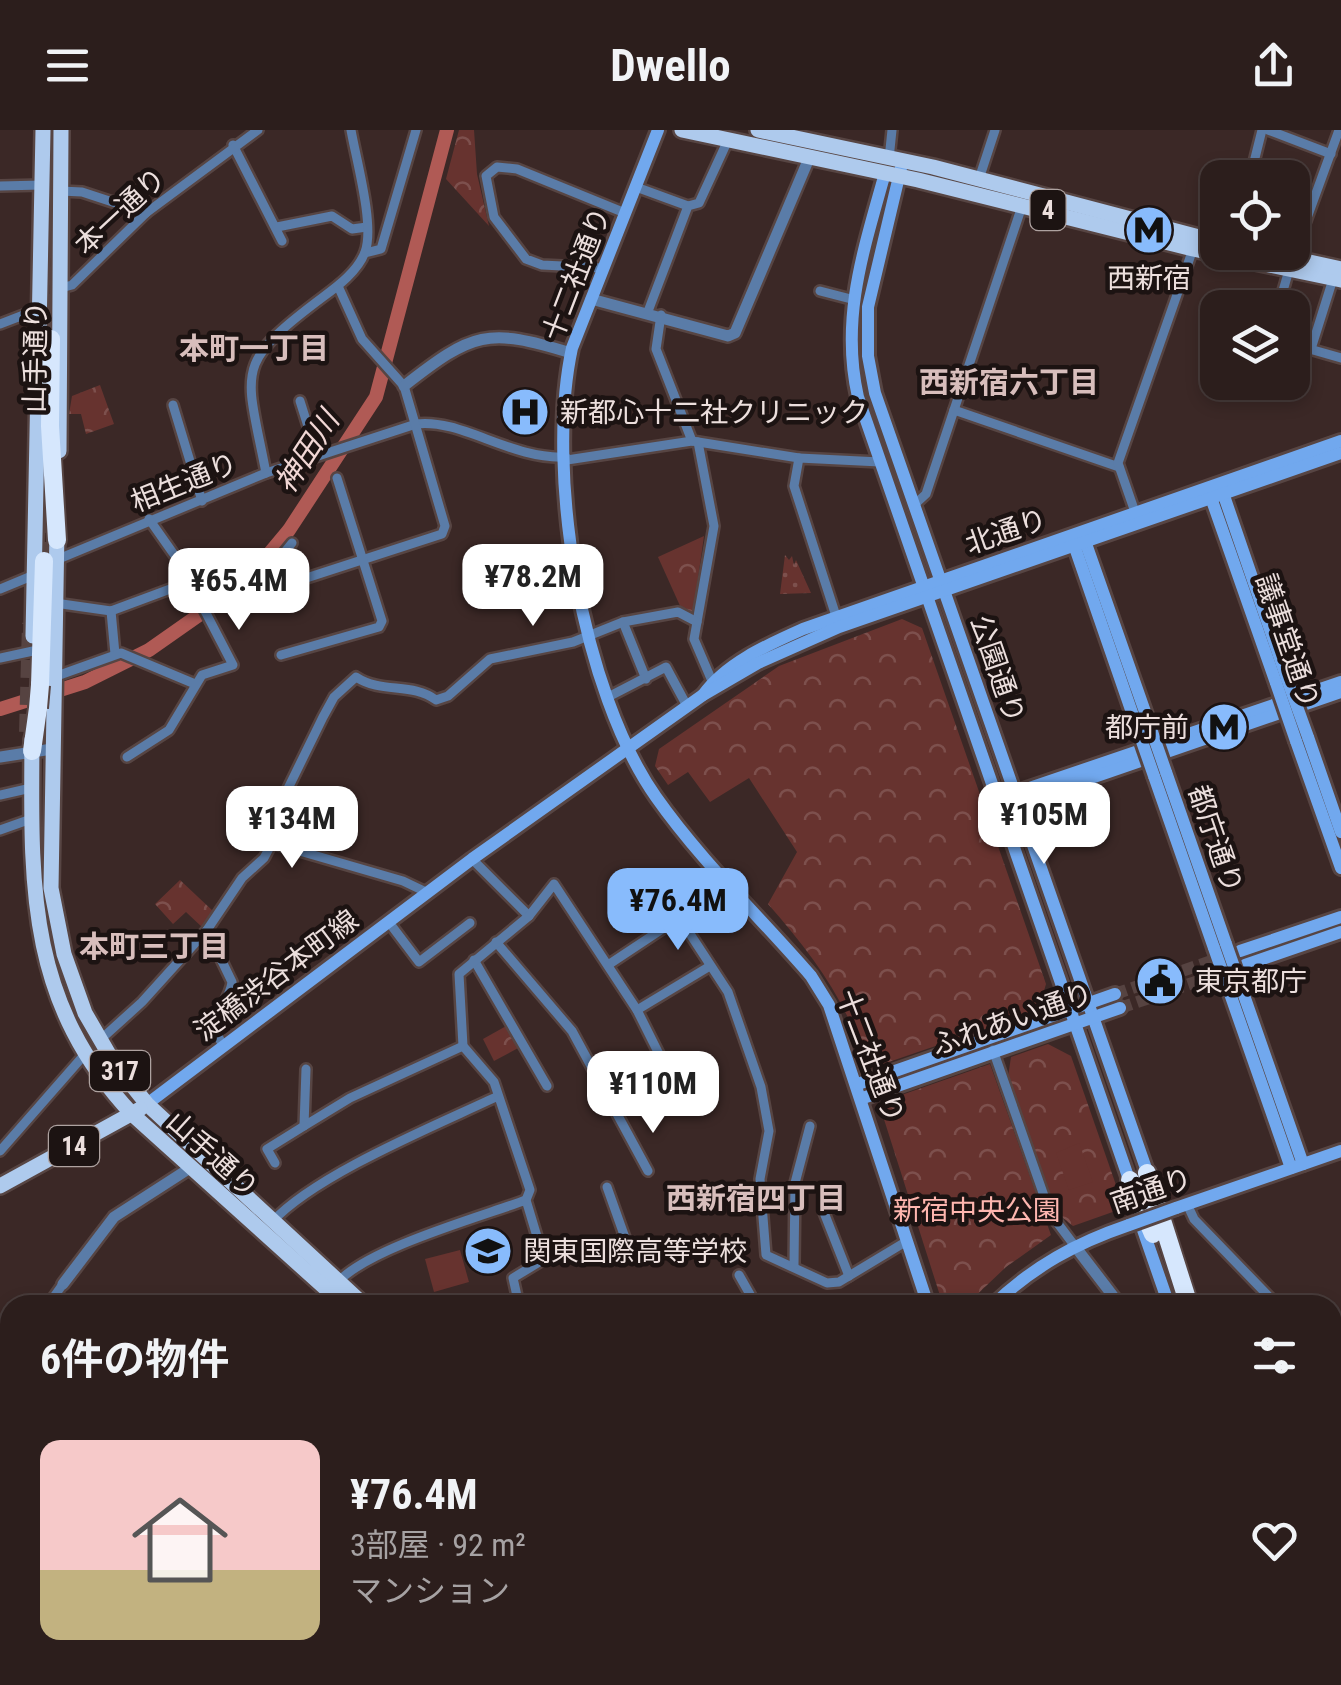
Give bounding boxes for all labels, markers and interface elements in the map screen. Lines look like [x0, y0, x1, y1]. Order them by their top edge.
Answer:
icon: menu [40, 38, 95, 93]
icon: share [1246, 38, 1301, 93]
text: Dwello [610, 39, 731, 92]
map controls [1200, 160, 1310, 400]
button: locate [1200, 160, 1310, 270]
street label: 本一通り [68, 161, 173, 262]
road number: 4 [1030, 190, 1066, 230]
street label: 十二社通り [536, 203, 617, 345]
metro station icon: 西新宿 [1123, 204, 1175, 256]
place label: 西新宿 [1107, 262, 1191, 295]
button: layers [1200, 290, 1310, 400]
street label: 山手通り [18, 301, 53, 413]
district label: 本町一丁目 [179, 331, 329, 366]
district label: 西新宿六丁目 [919, 365, 1099, 400]
hospital icon: 新都心十二社クリニック [499, 386, 551, 438]
place label: 新都心十二社クリニック [560, 396, 868, 429]
water label: 神田川 [267, 402, 347, 499]
street label: 相生通り [126, 446, 242, 519]
street label: 北通り [961, 502, 1051, 561]
pin: ¥78.2M [452, 544, 614, 629]
pin: ¥65.4M [158, 548, 320, 633]
text: ¥78.2M [484, 557, 582, 595]
text: ¥65.4M [190, 561, 288, 599]
street label: 議事堂通り [1249, 570, 1326, 713]
street label: 公園通り [964, 611, 1031, 727]
metro station icon: 都庁前 [1198, 701, 1250, 753]
place label: 都庁前 [1105, 711, 1189, 744]
street label: 都庁通り [1182, 781, 1249, 897]
pin: ¥105M [974, 782, 1114, 867]
pin: ¥134M [222, 786, 362, 871]
text: ¥105M [1000, 795, 1088, 833]
text: ¥134M [248, 799, 336, 837]
pin: ¥76.4M [597, 868, 759, 953]
text: ¥76.4M [629, 881, 727, 919]
street label: 淀橋渋谷本町線 [188, 903, 365, 1048]
district label: 本町三丁目 [79, 929, 229, 964]
public building icon: 東京都庁 [1134, 955, 1186, 1007]
place label: 東京都庁 [1195, 965, 1307, 998]
street label: ふれあい通り [927, 977, 1097, 1062]
street label: 十二社通り [830, 985, 911, 1127]
road number: 317 [90, 1051, 150, 1091]
pin: ¥110M [583, 1051, 723, 1136]
text: ¥110M [609, 1064, 697, 1102]
street label: 山手通り [160, 1105, 265, 1204]
road number: 14 [49, 1126, 99, 1166]
street label: 南通り [1106, 1161, 1196, 1220]
district label: 西新宿四丁目 [666, 1181, 846, 1216]
park label: 新宿中央公園 [893, 1194, 1061, 1227]
school or university icon: 関東国際高等学校 [462, 1225, 514, 1277]
place label: 関東国際高等学校 [523, 1235, 747, 1268]
icon: filters [1247, 1328, 1302, 1383]
text: 6件の物件 [40, 1335, 229, 1384]
text: ¥76.4M [350, 1470, 478, 1519]
icon: home [120, 1480, 240, 1600]
icon: heart [1247, 1513, 1302, 1568]
text: 3部屋 · 92 m² [350, 1526, 526, 1564]
text: マンション [350, 1572, 510, 1610]

